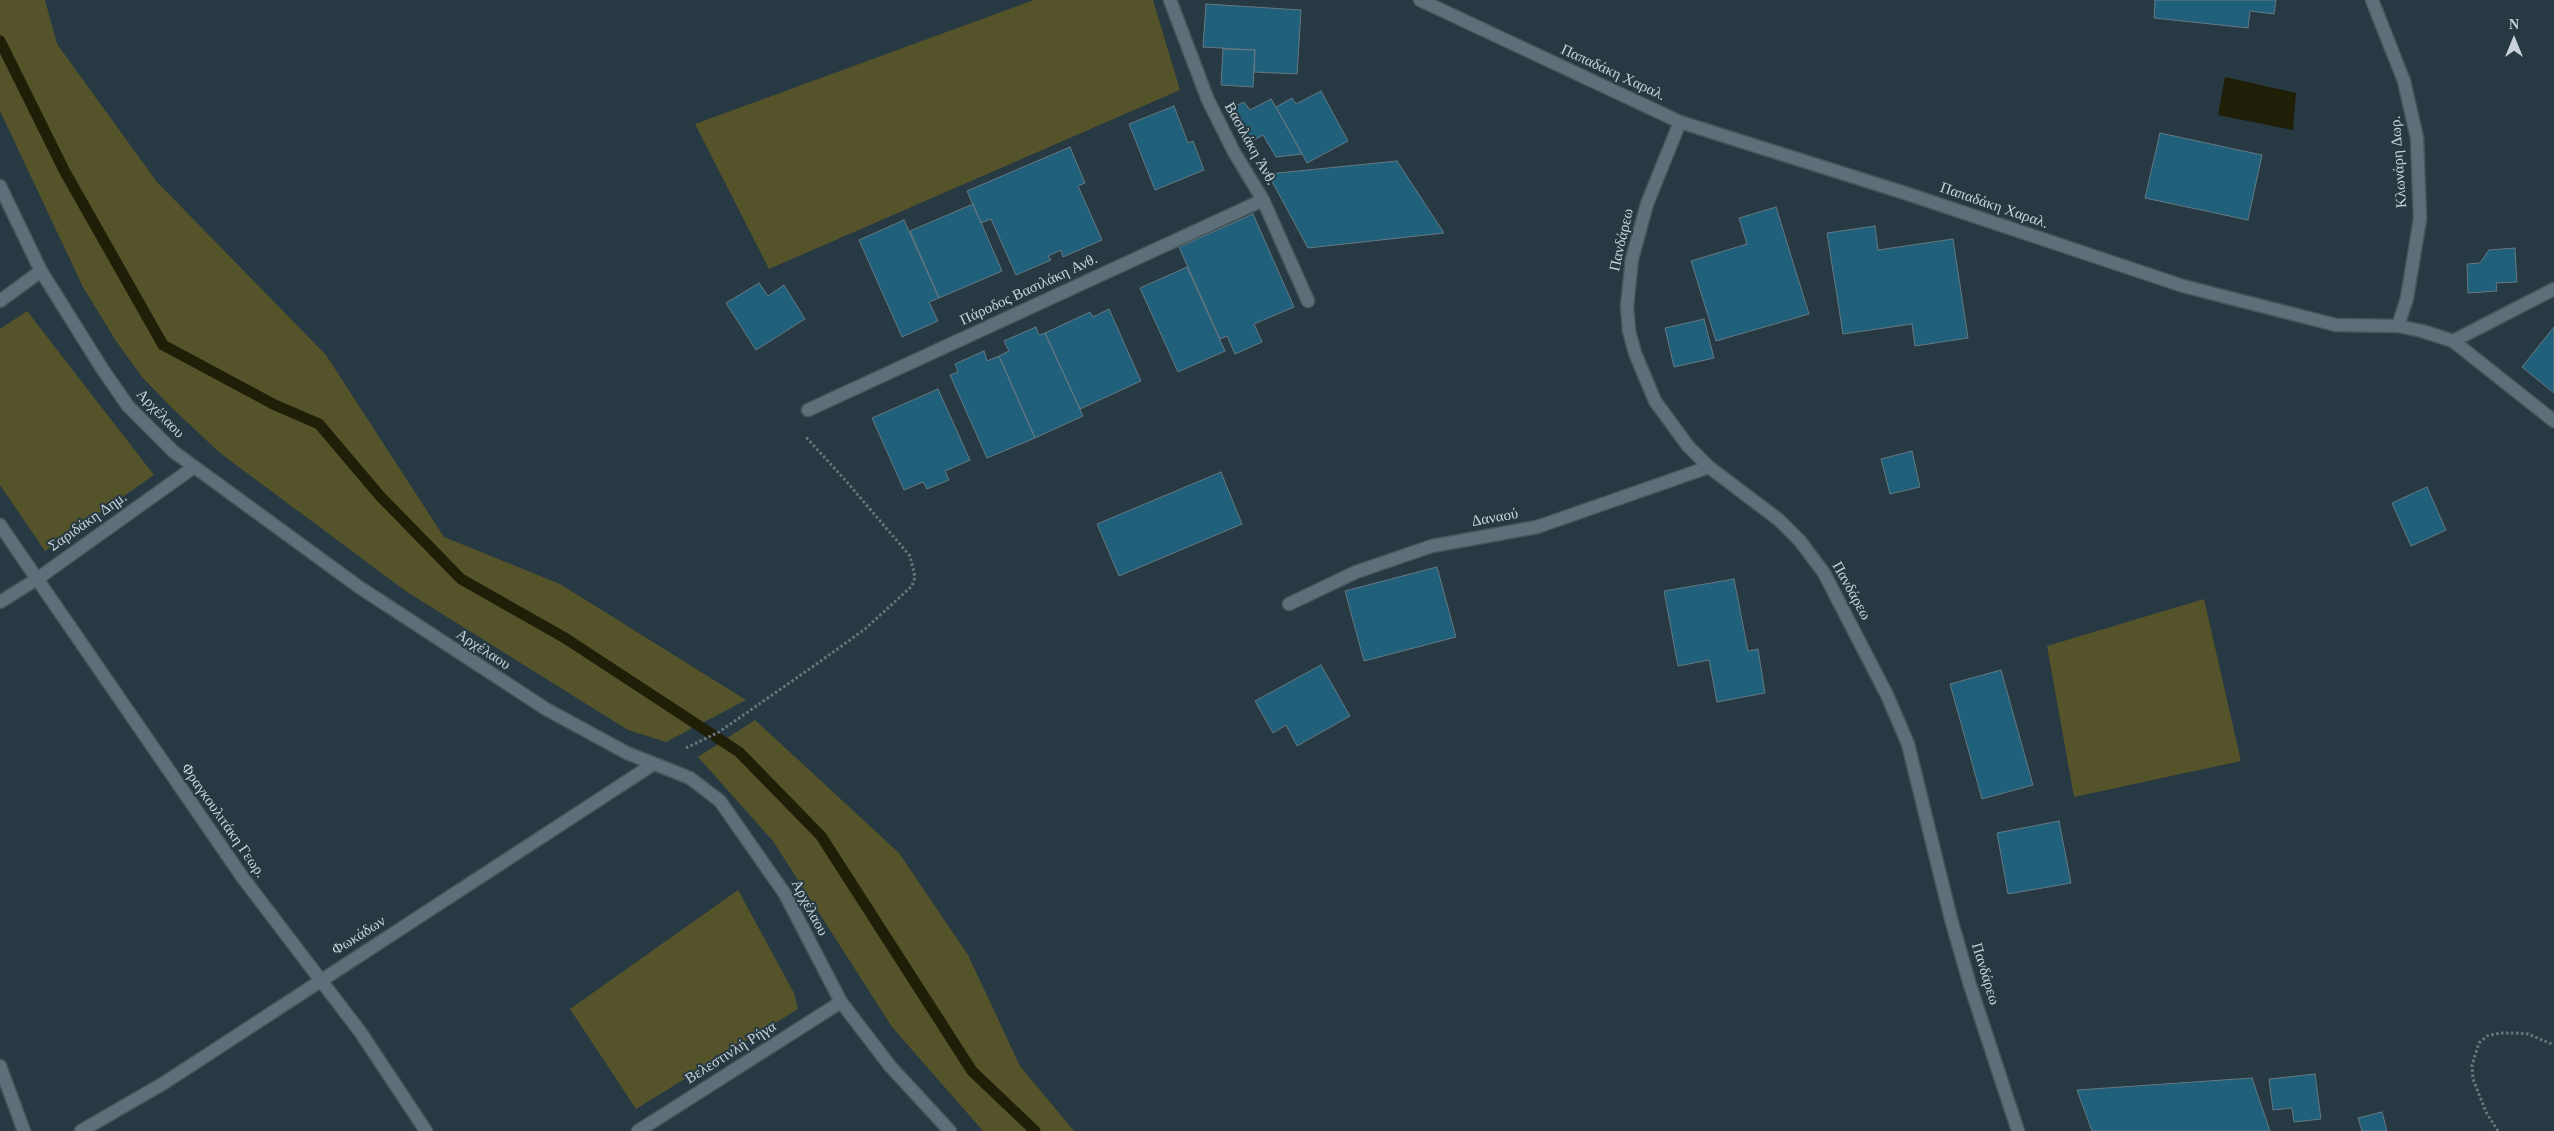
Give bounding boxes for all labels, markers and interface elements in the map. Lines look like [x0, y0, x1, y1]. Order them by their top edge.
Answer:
north arrow [2489, 15, 2539, 65]
text: N [2509, 17, 2519, 32]
street label: Παπαδάκη Χαραλ. [1558, 41, 1668, 105]
street label: Βασιλάκη Άνθ. [1220, 100, 1280, 188]
street label: Κλωνάρη Δωρ. [2387, 115, 2411, 209]
street label: Παπαδάκη Χαραλ. [1938, 179, 2050, 233]
street label: Πανδάρεω [1606, 207, 1638, 273]
street label: Πάροδος Βασιλάκη Ανθ. [957, 250, 1101, 330]
street label: Αρχέλαου [132, 386, 188, 442]
street label: Σαριδάκη Δημ. [45, 488, 131, 556]
street label: Δαναού [1470, 505, 1520, 531]
street label: Πανδάρεω [1828, 559, 1874, 623]
street label: Αρχέλαου [452, 626, 514, 674]
street label: Φραγκουλιτάκη Γεωρ. [177, 760, 269, 882]
street label: Αρχέλαου [787, 877, 831, 939]
street label: Φωκάδων [329, 913, 389, 959]
street label: Πανδάρεω [1967, 941, 2003, 1007]
street label: Βελεστινλή Ρήγα [682, 1018, 780, 1088]

